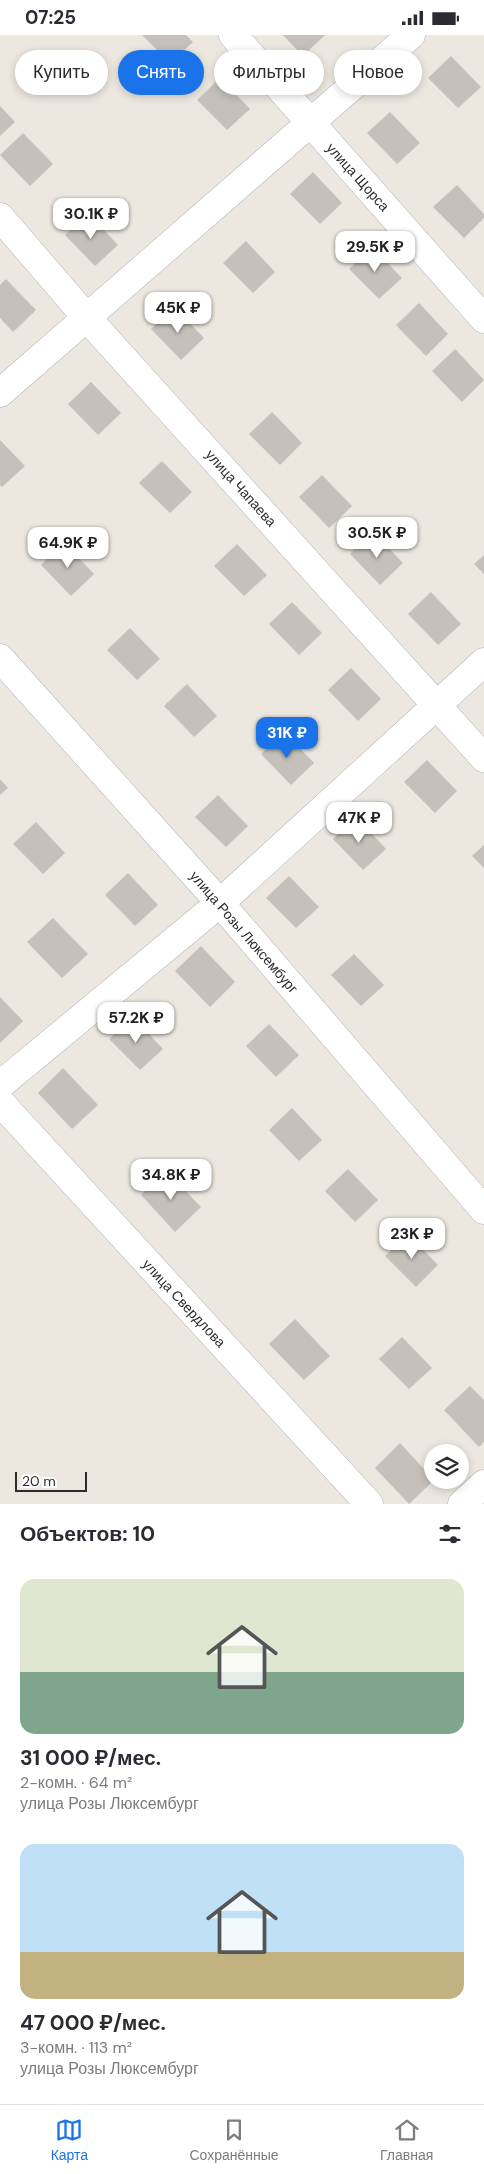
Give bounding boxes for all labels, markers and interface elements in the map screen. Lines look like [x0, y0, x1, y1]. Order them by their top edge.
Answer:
text: 07:25 [25, 5, 76, 30]
chip: Купить [15, 50, 108, 95]
chip: Снять [118, 50, 204, 95]
chip: Фильтры [214, 50, 324, 95]
chip: Новое [334, 50, 422, 95]
street label: улица Щорса [323, 139, 393, 215]
pin: 30.1K ₽ [45, 197, 137, 240]
text: 30.1K ₽ [64, 203, 118, 224]
pin: 29.5K ₽ [329, 231, 421, 273]
text: 29.5K ₽ [346, 236, 404, 257]
pin: 45K ₽ [143, 291, 213, 334]
text: 45K ₽ [155, 297, 201, 318]
street label: улица Чапаева [202, 446, 280, 530]
pin: 30.5K ₽ [331, 517, 423, 559]
text: 30.5K ₽ [348, 522, 406, 543]
pin: 64.9K ₽ [22, 527, 114, 569]
text: 64.9K ₽ [39, 532, 97, 553]
pin: 31K ₽ [252, 717, 322, 759]
text: 31K ₽ [267, 722, 307, 743]
pin: 47K ₽ [324, 801, 394, 844]
text: 47K ₽ [337, 807, 381, 828]
street label: улица Розы Люксембург [186, 867, 302, 997]
pin: 57.2K ₽ [90, 1001, 182, 1044]
text: 57.2K ₽ [108, 1007, 164, 1028]
pin: 34.8K ₽ [125, 1159, 217, 1201]
text: 34.8K ₽ [142, 1164, 200, 1185]
pin: 23K ₽ [377, 1217, 447, 1260]
text: 23K ₽ [390, 1223, 434, 1244]
street label: улица Свердлова [138, 1255, 230, 1351]
map controls [424, 1444, 469, 1489]
button: layers [424, 1444, 469, 1489]
scale bar [15, 1469, 88, 1492]
text: 20 m [22, 1472, 56, 1490]
text: Объектов: 10 [20, 1520, 155, 1548]
icon: filters [436, 1520, 464, 1548]
icon: home [197, 1612, 287, 1702]
text: 31 000 ₽/мес. [20, 1744, 161, 1772]
text: 2-комн. · 64 m² [20, 1772, 132, 1793]
text: улица Розы Люксембург [20, 1793, 199, 1814]
icon: home [197, 1877, 287, 1967]
text: 47 000 ₽/мес. [20, 2009, 166, 2037]
text: 3-комн. · 113 m² [20, 2037, 132, 2058]
text: улица Розы Люксембург [20, 2058, 199, 2079]
tab: Карта [51, 2116, 88, 2164]
tab: Сохранённые [190, 2116, 279, 2164]
tab: Главная [380, 2116, 433, 2164]

